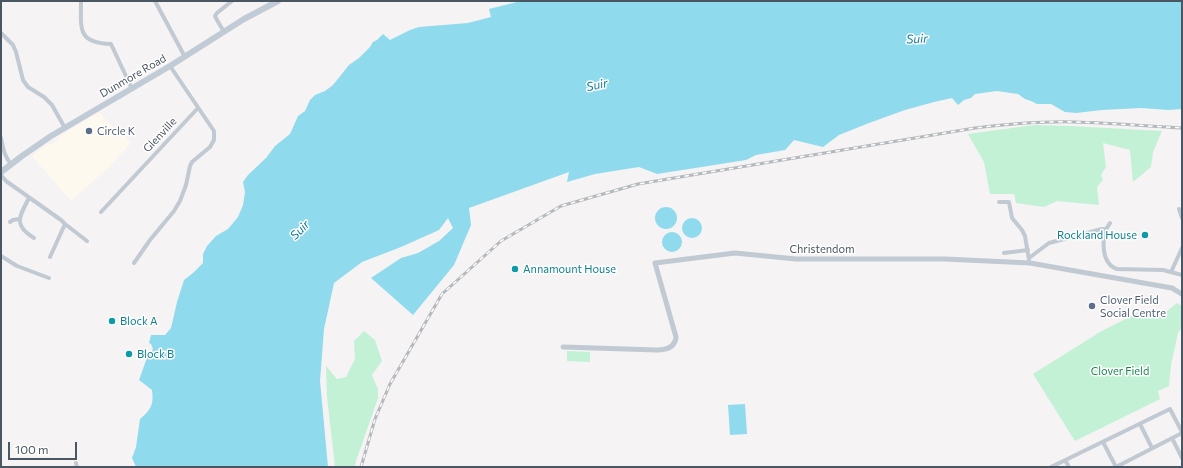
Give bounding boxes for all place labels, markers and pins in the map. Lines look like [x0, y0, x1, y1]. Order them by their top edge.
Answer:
place label: Circle K [97, 124, 135, 138]
marker: Circle K [84, 126, 94, 136]
place label: Rockland House [1057, 228, 1137, 242]
marker: Rockland House [1140, 230, 1150, 240]
place label: Annamount House [523, 262, 616, 276]
marker: Annamount House [510, 264, 520, 274]
place label: Clover Field Social Centre [1100, 293, 1166, 319]
marker: Clover Field Social Centre [1087, 301, 1097, 311]
place label: Block A [120, 314, 158, 328]
marker: Block A [107, 316, 117, 326]
place label: Block B [137, 347, 174, 361]
marker: Block B [124, 349, 134, 359]

